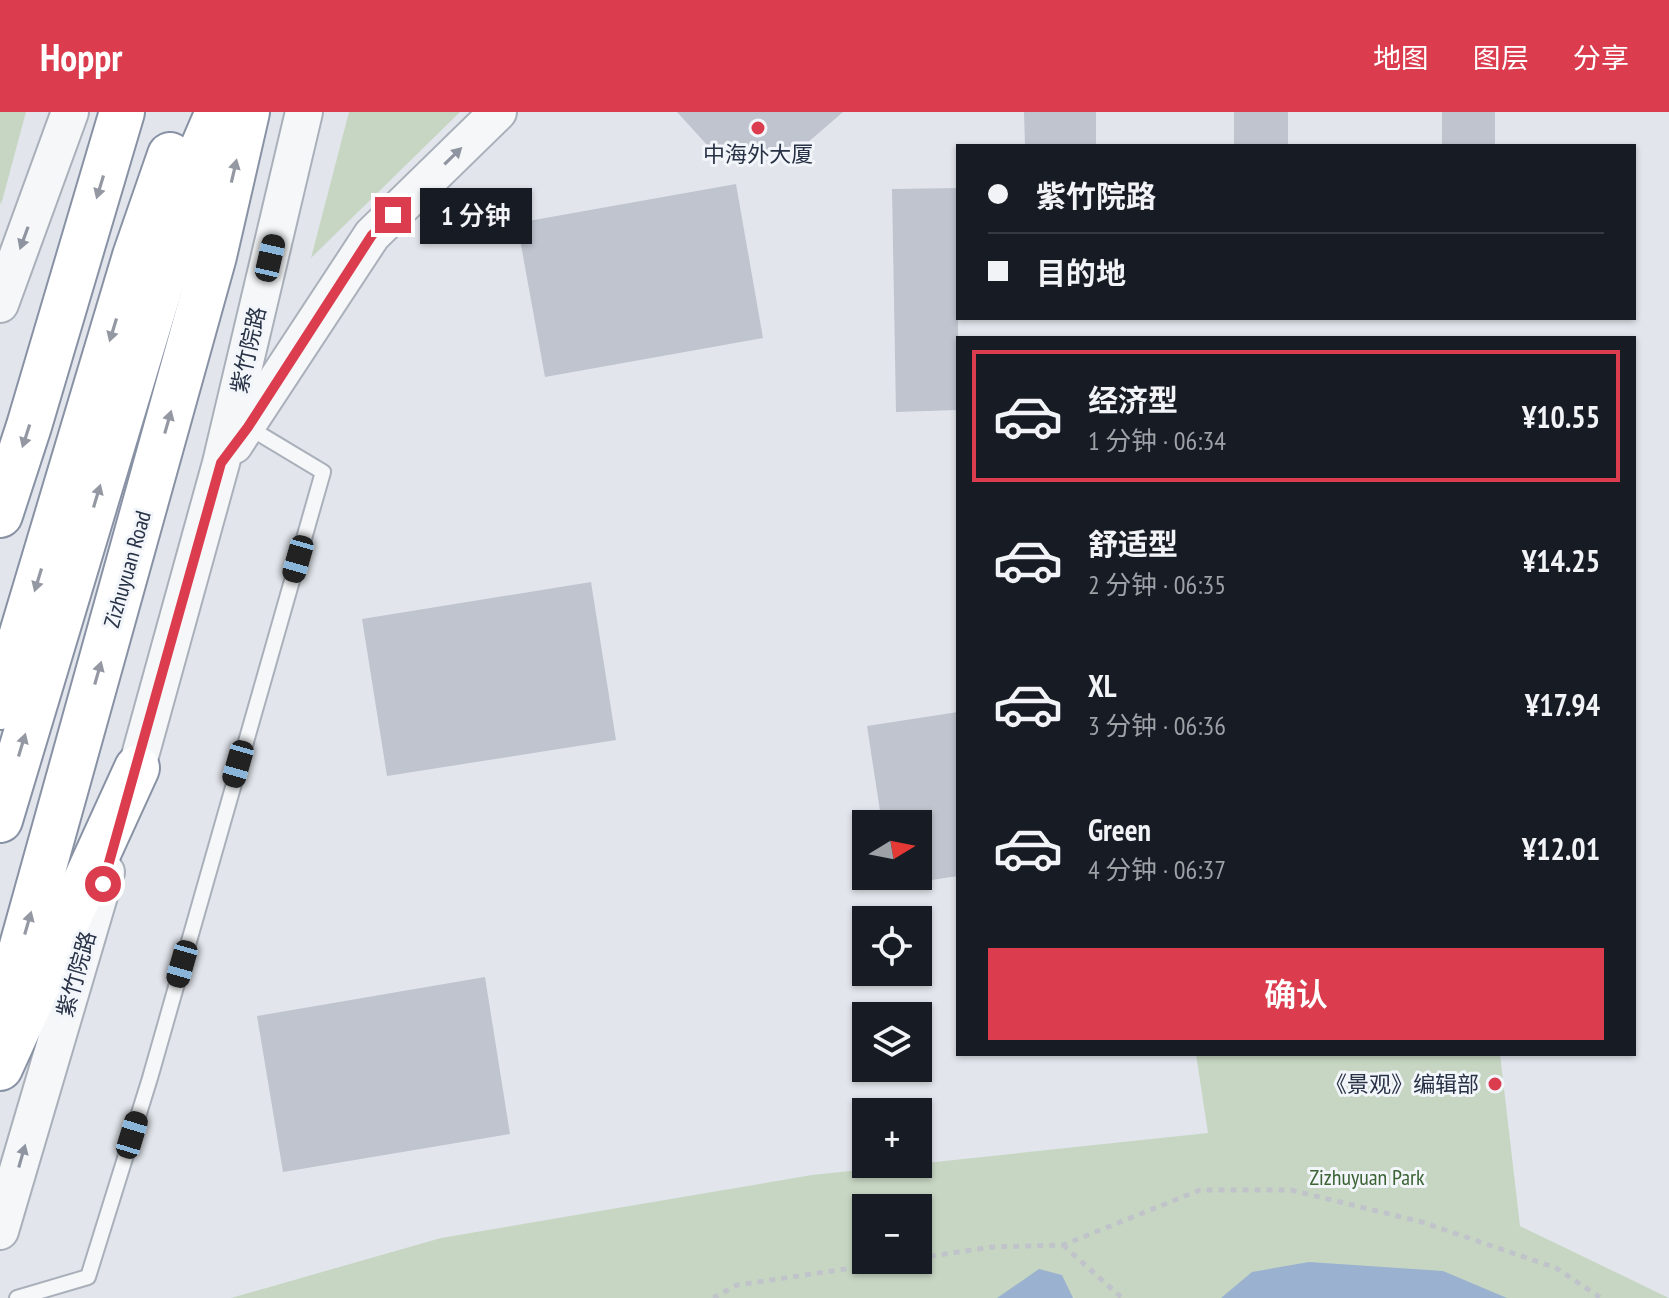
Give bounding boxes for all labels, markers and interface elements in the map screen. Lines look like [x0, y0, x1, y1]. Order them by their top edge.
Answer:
text: Hoppr [40, 32, 122, 81]
text: 地图 [1373, 39, 1429, 76]
text: 图层 [1473, 39, 1529, 76]
text: 分享 [1573, 39, 1629, 76]
marker: 中海外大厦 [749, 119, 767, 137]
place label: 中海外大厦 [703, 140, 813, 168]
one-way arrow [443, 147, 462, 166]
one-way arrow [228, 158, 241, 183]
one-way arrow [93, 175, 106, 199]
text: 紫竹院路 [1036, 176, 1156, 215]
callout: 1 分钟 [421, 187, 533, 243]
route end [375, 197, 411, 233]
text: 1 分钟 [441, 199, 511, 232]
one-way arrow [17, 226, 30, 250]
car [253, 232, 287, 284]
text: 目的地 [1036, 253, 1126, 292]
street label: 紫竹院路 [224, 304, 272, 396]
one-way arrow [106, 319, 119, 343]
icon: car [992, 380, 1064, 452]
text: 经济型 [1088, 380, 1178, 419]
text: ¥10.55 [1522, 397, 1600, 436]
one-way arrow [162, 410, 175, 434]
one-way arrow [19, 424, 31, 448]
text: 1 分钟 · 06:34 [1088, 424, 1226, 457]
one-way arrow [91, 483, 104, 507]
street label: Zizhuyuan Road [97, 507, 157, 631]
icon: car [992, 524, 1064, 596]
text: 舒适型 [1088, 524, 1178, 563]
car [280, 533, 316, 585]
text: ¥14.25 [1522, 541, 1600, 580]
one-way arrow [31, 568, 44, 592]
text: 2 分钟 · 06:35 [1088, 568, 1226, 601]
one-way arrow [93, 660, 105, 685]
text: XL [1088, 666, 1117, 705]
icon: car [992, 668, 1064, 740]
text: ¥17.94 [1525, 685, 1600, 724]
text: 3 分钟 · 06:36 [1088, 709, 1226, 742]
one-way arrow [16, 732, 29, 756]
car [220, 738, 256, 790]
north arrow [852, 810, 932, 890]
map controls [852, 810, 932, 1274]
text: Green [1088, 810, 1151, 849]
icon: car [992, 812, 1064, 884]
text: ¥12.01 [1522, 829, 1600, 868]
text: 4 分钟 · 06:37 [1088, 853, 1226, 886]
route start [85, 866, 121, 902]
button: locate [852, 906, 932, 986]
one-way arrow [23, 911, 35, 936]
street label: 紫竹院路 [50, 928, 102, 1020]
car [164, 938, 200, 990]
button: 确认 [988, 948, 1604, 1040]
button: layers [852, 1002, 932, 1082]
place label: 《景观》编辑部 [1325, 1070, 1479, 1098]
marker: 《景观》编辑部 [1486, 1075, 1504, 1093]
button: + [852, 1098, 932, 1178]
car [114, 1109, 150, 1161]
one-way arrow [16, 1144, 29, 1168]
park label: Zizhuyuan Park [1309, 1163, 1425, 1191]
button: − [852, 1194, 932, 1274]

